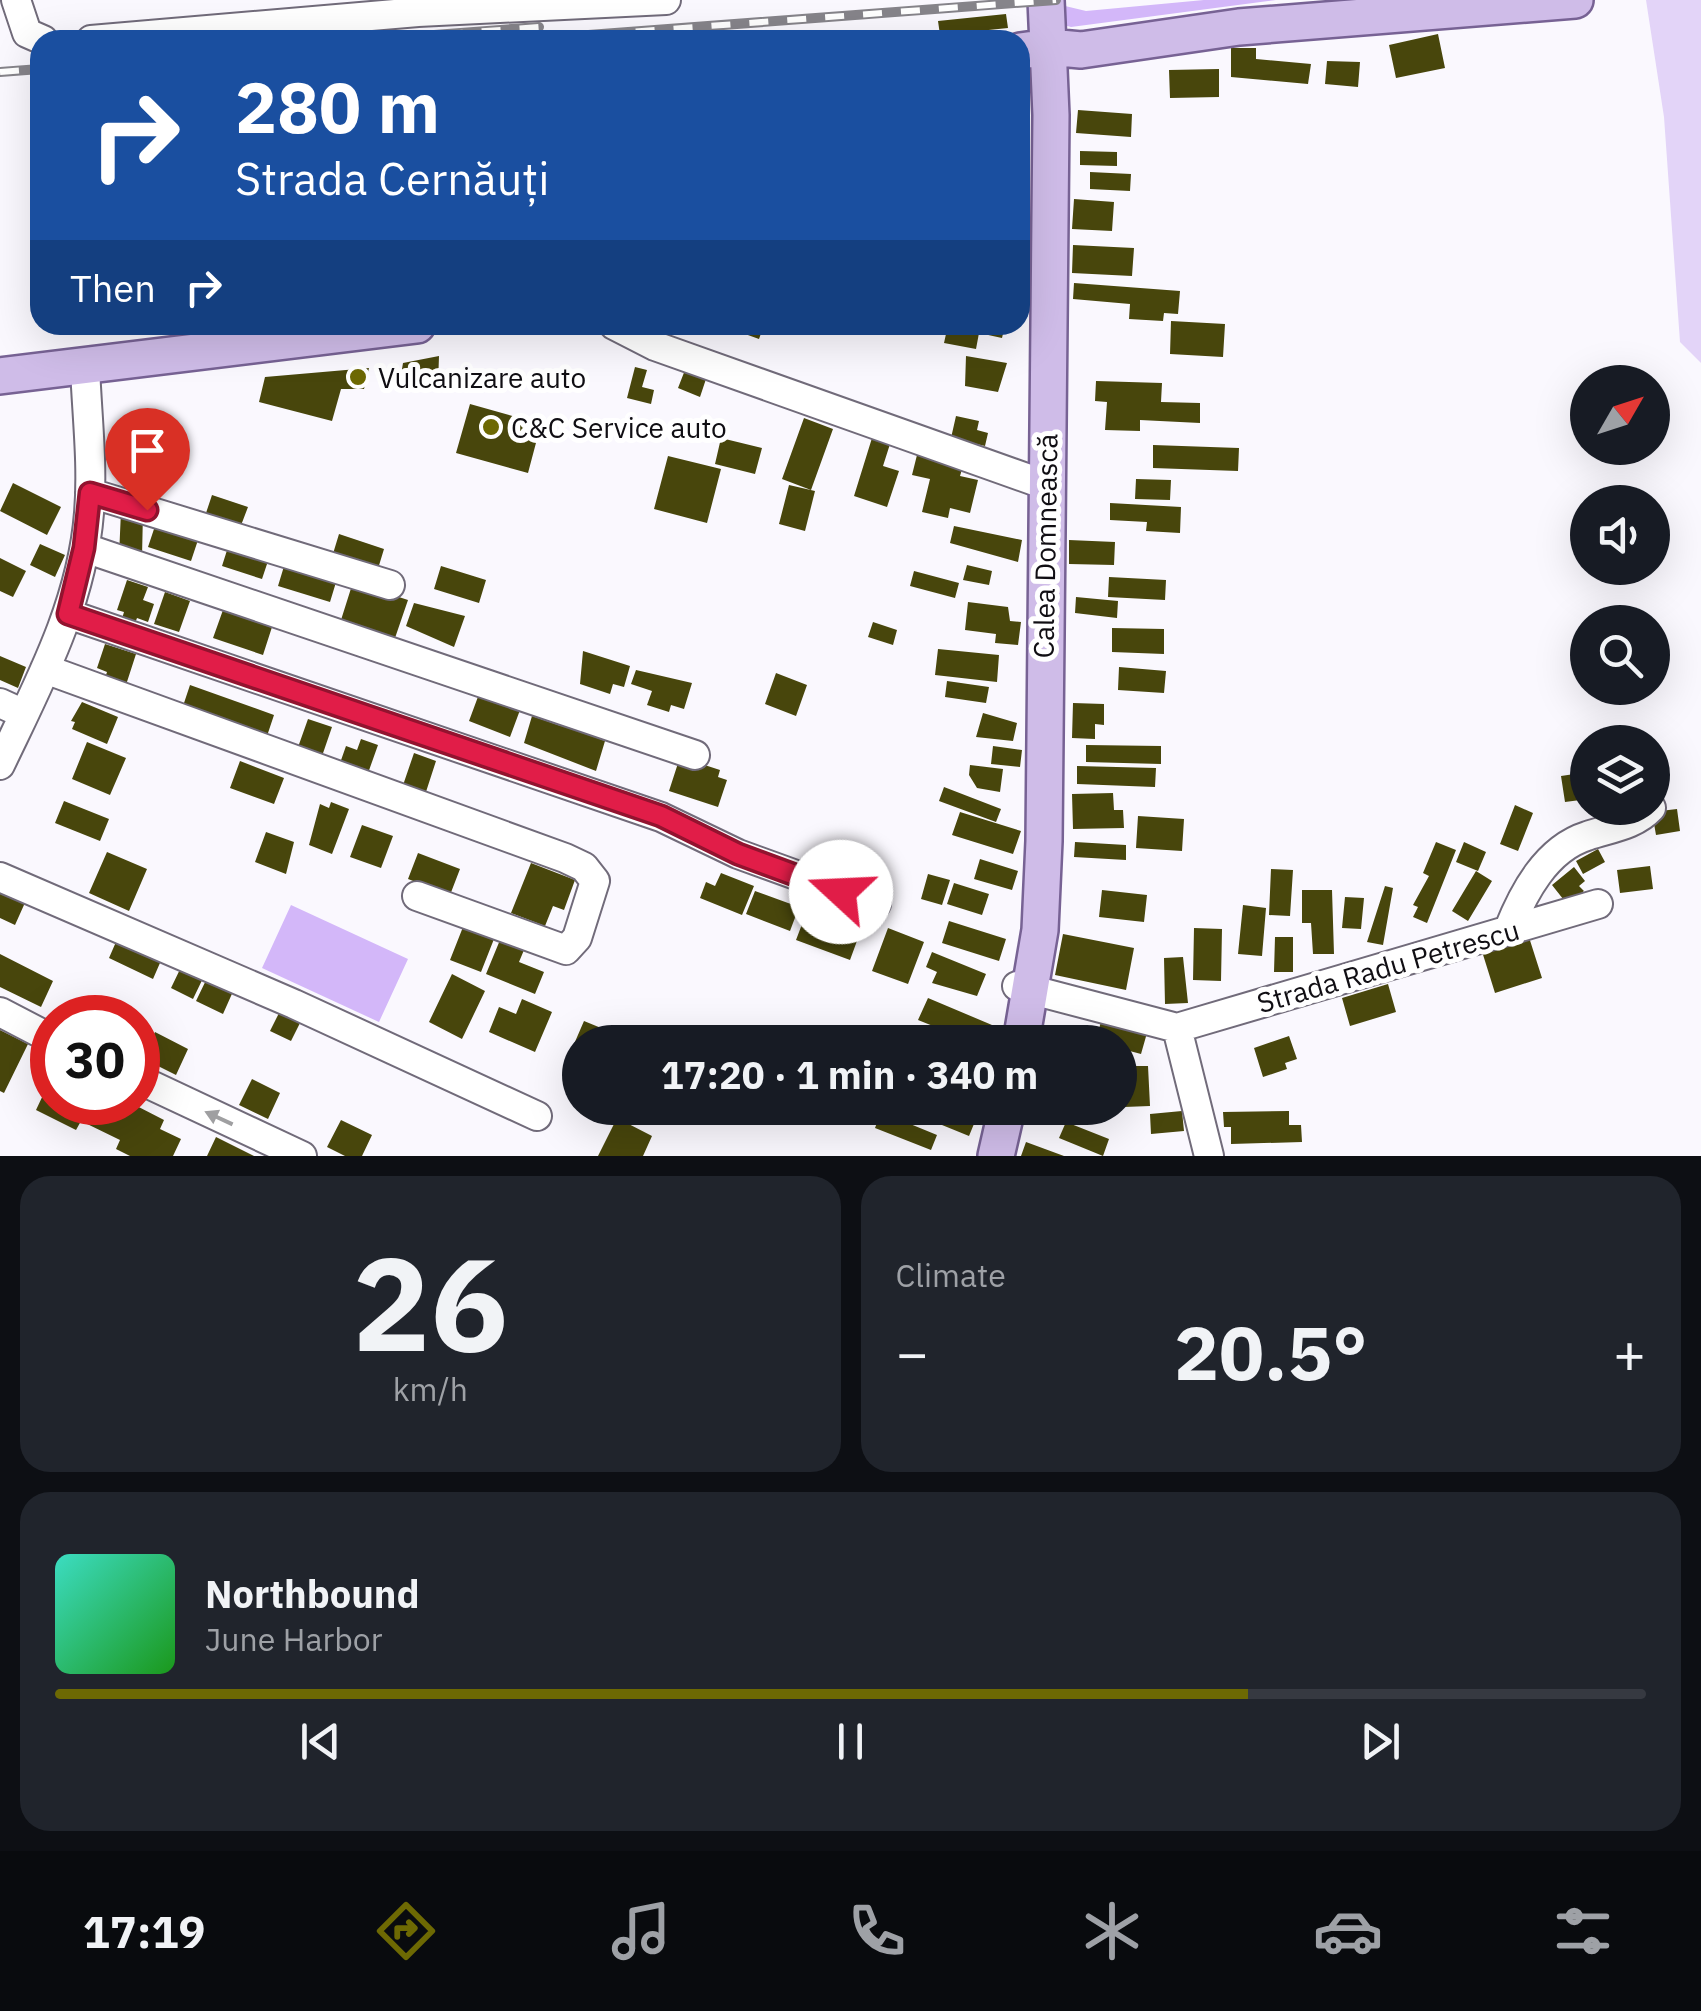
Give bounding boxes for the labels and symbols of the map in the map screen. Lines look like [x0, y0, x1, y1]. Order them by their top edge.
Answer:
place label: Vulcanizare auto [378, 359, 586, 396]
north arrow [1570, 365, 1670, 465]
marker: Vulcanizare auto [347, 366, 369, 388]
pin [105, 408, 190, 511]
place label: C&C Service auto [511, 409, 727, 446]
marker: C&C Service auto [480, 416, 502, 438]
street label: Calea Domnească [1025, 433, 1065, 659]
position arrow [789, 840, 893, 944]
street label: Strada Radu Petrescu [1253, 911, 1523, 1021]
speed limit sign: 30 [30, 995, 160, 1125]
one-way arrow [205, 1109, 234, 1126]

